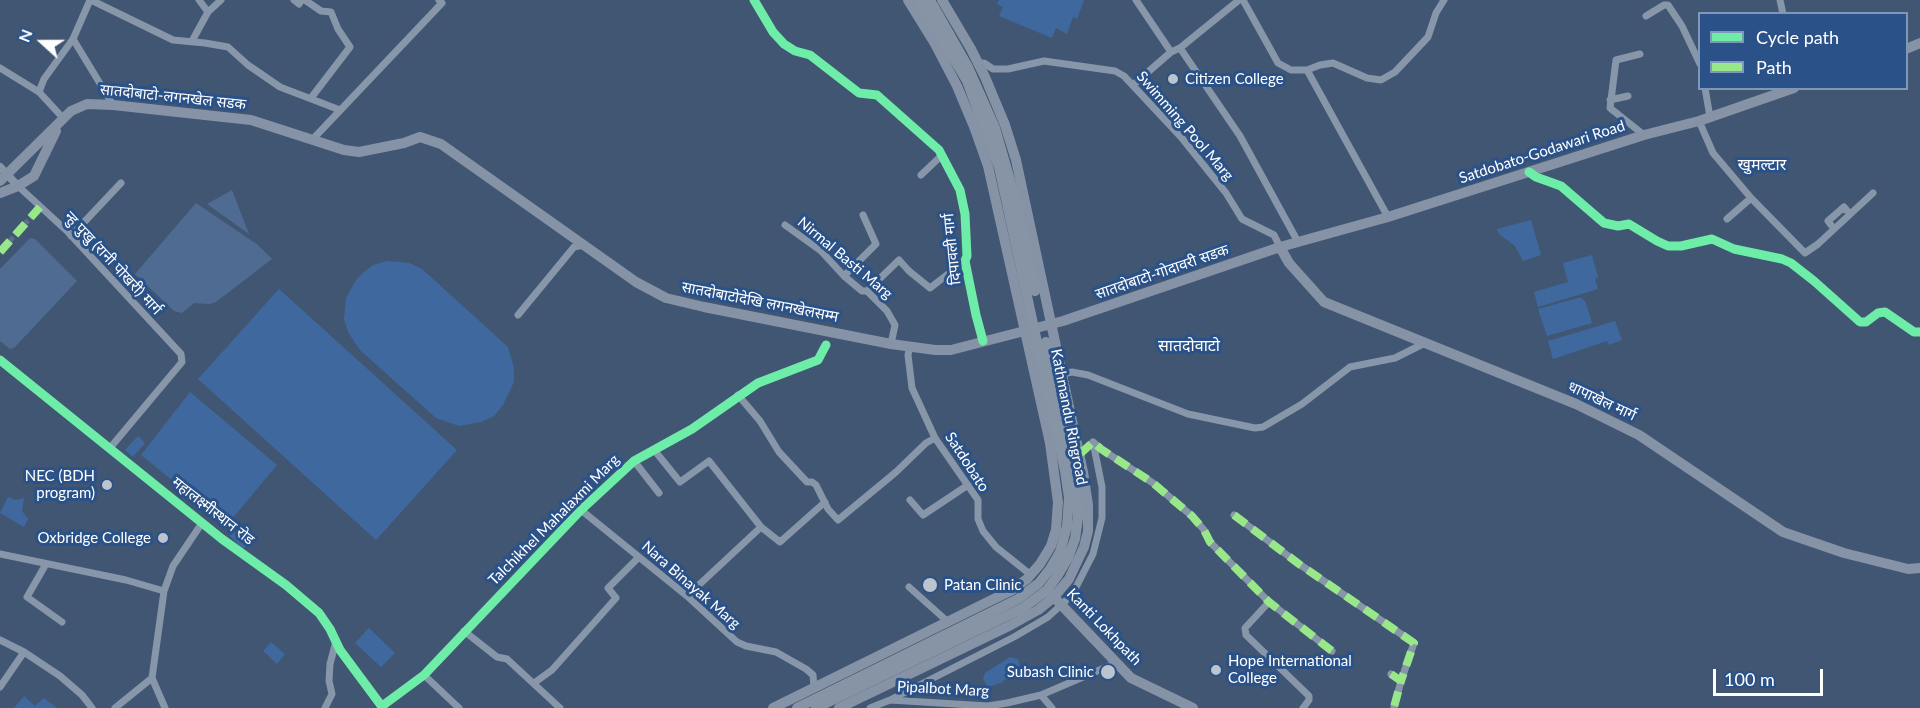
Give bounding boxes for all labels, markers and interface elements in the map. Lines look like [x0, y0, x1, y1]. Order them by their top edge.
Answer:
north arrow [12, 12, 72, 72]
legend [1698, 12, 1908, 90]
text: N [14, 26, 36, 45]
text: Cycle path [1756, 26, 1839, 48]
text: Path [1756, 56, 1792, 78]
street label: Swimming Pool Marg [1133, 68, 1237, 184]
place label: Citizen College [1185, 70, 1284, 88]
marker: Citizen College [1166, 72, 1180, 86]
street label: सातदोबाटो-लगनखेल सडक [99, 80, 247, 114]
street label: Satdobato-Godawari Road [1457, 117, 1627, 187]
district label: खुमल्टार [1738, 155, 1786, 175]
street label: न्हु पुखु (रानी पोखरी) मार्ग [60, 208, 166, 318]
street label: दिपावली मार्ग [939, 212, 965, 286]
street label: Nirmal Basti Marg [794, 213, 896, 303]
street label: सातदोबाटो-गोदावरी सडक [1093, 241, 1231, 303]
street label: सातदोबाटोदेखि लगनखेलसम्म [680, 278, 840, 326]
district label: सातदोवाटो [1158, 336, 1220, 356]
street label: Kathmandu Ringroad [1047, 347, 1091, 487]
street label: धापाखेल मार्ग [1565, 377, 1639, 425]
street label: Satdobato [941, 429, 993, 495]
street label: Talchikhel Mahalaxmi Marg [485, 451, 623, 589]
place label: NEC (BDH program) [25, 467, 95, 502]
street label: महालक्ष्मीस्थान रोड [168, 473, 258, 549]
marker: NEC (BDH program) [100, 478, 114, 492]
place label: Oxbridge College [37, 529, 151, 547]
marker: Oxbridge College [156, 531, 170, 545]
street label: Nara Binayak Marg [638, 537, 744, 633]
marker: Patan Clinic [921, 576, 939, 594]
place label: Patan Clinic [944, 576, 1021, 594]
street label: Kanti Lokhpath [1063, 585, 1145, 669]
place label: Hope International College [1228, 652, 1352, 687]
scale bar [1716, 657, 1826, 695]
place label: Subash Clinic [1007, 663, 1094, 681]
marker: Subash Clinic [1099, 663, 1117, 681]
marker: Hope International College [1209, 663, 1223, 677]
text: 100 m [1724, 668, 1775, 690]
street label: Pipalbot Marg [896, 678, 990, 700]

